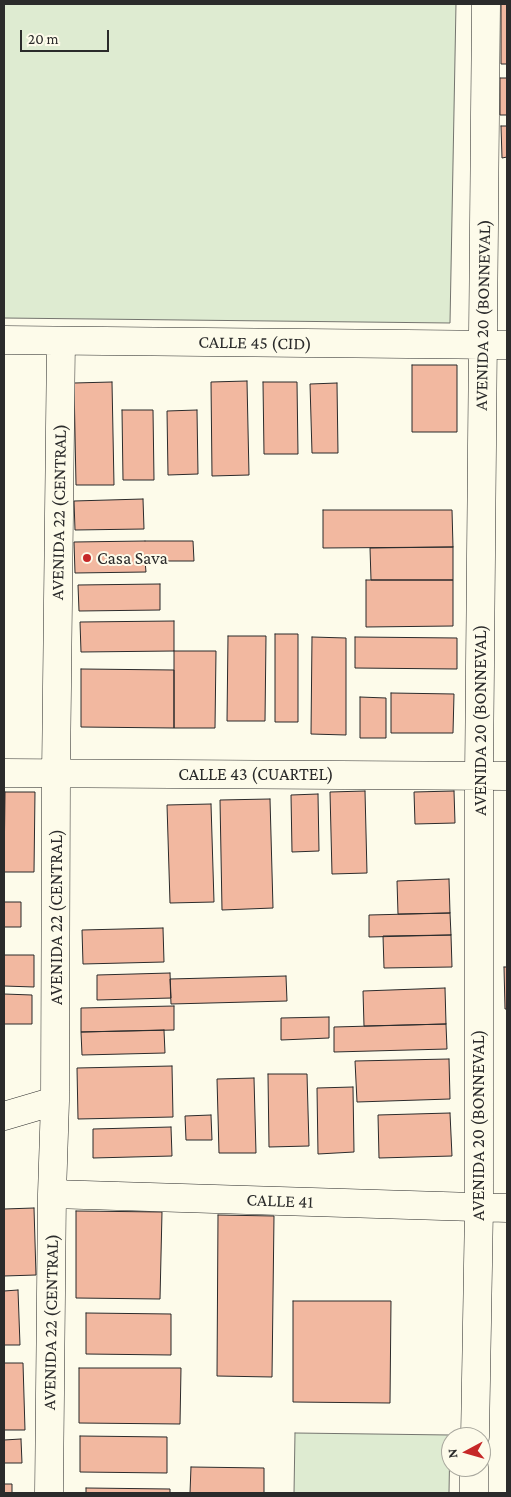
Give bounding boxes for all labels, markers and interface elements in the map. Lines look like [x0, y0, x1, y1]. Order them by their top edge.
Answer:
scale bar [22, 20, 111, 52]
text: 20 m [28, 31, 59, 47]
street label: AVENIDA 20 (BONNEVAL) [471, 219, 495, 411]
street label: CALLE 45 (CID) [198, 331, 312, 355]
street label: AVENIDA 22 (CENTRAL) [47, 424, 71, 600]
place label: Casa Sava [97, 547, 168, 569]
marker: Casa Sava [81, 552, 93, 564]
street label: AVENIDA 20 (BONNEVAL) [469, 624, 491, 816]
street label: CALLE 43 (CUARTEL) [178, 763, 334, 785]
street label: AVENIDA 22 (CENTRAL) [45, 829, 67, 1005]
street label: AVENIDA 20 (BONNEVAL) [467, 1029, 489, 1221]
street label: CALLE 41 [246, 1189, 314, 1213]
street label: AVENIDA 22 (CENTRAL) [39, 1234, 63, 1410]
north arrow [441, 1427, 491, 1477]
text: N [444, 1448, 461, 1459]

